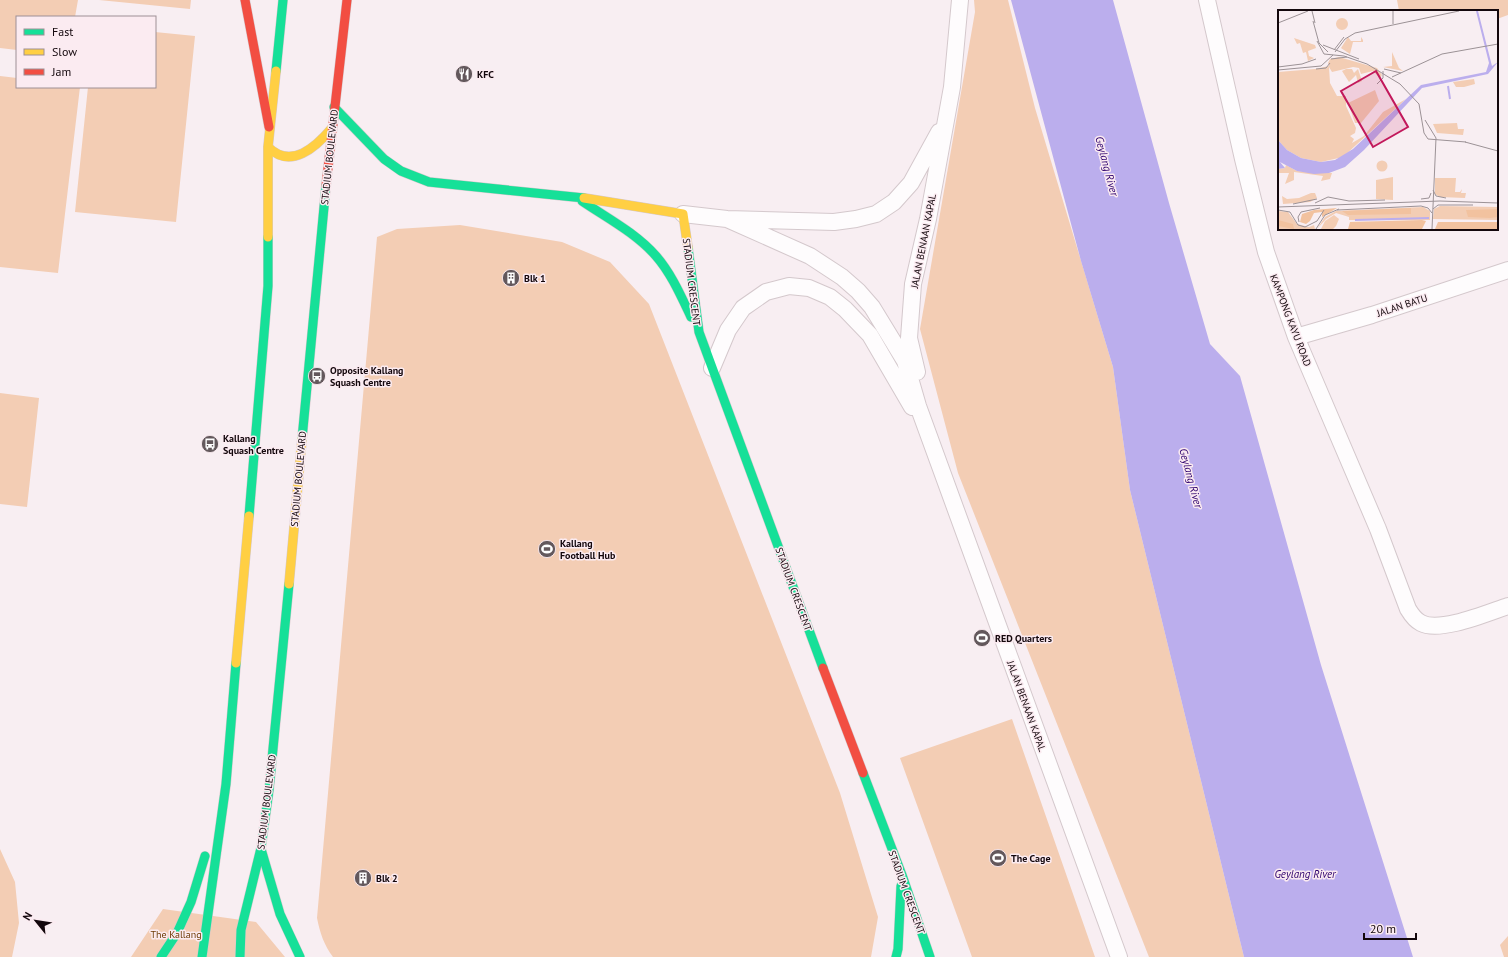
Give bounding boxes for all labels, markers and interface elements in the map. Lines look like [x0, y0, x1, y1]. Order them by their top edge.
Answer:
inset map [1278, 10, 1498, 230]
legend [16, 16, 156, 88]
text: Fast [52, 24, 73, 39]
text: Slow [52, 44, 77, 59]
text: Jam [51, 64, 71, 79]
restaurant icon: KFC [454, 64, 474, 84]
place label: KFC [477, 68, 494, 81]
street label: STADIUM BOULEVARD [318, 109, 341, 205]
water label: Geylang River [1092, 135, 1122, 199]
street label: JALAN BENAAN KAPAL [908, 193, 939, 290]
street label: STADIUM CRESCENT [680, 237, 703, 327]
building icon: Blk 1 [501, 268, 521, 288]
place label: Blk 1 [524, 272, 546, 285]
street label: KAMPONG KAYU ROAD [1267, 272, 1314, 368]
street label: JALAN BATU [1374, 291, 1429, 320]
place label: Opposite Kallang Squash Centre [330, 364, 403, 389]
bus stop icon: Opposite Kallang Squash Centre [307, 366, 327, 386]
street label: STADIUM BOULEVARD [288, 431, 309, 527]
place label: Kallang Squash Centre [223, 432, 284, 457]
bus stop icon: Kallang Squash Centre [200, 434, 220, 454]
water label: Geylang River [1176, 447, 1206, 511]
place label: Kallang Football Hub [560, 537, 616, 562]
sports icon: Kallang Football Hub [537, 539, 557, 559]
street label: STADIUM CRESCENT [772, 545, 815, 633]
sports icon: RED Quarters [972, 628, 992, 648]
place label: RED Quarters [995, 632, 1052, 645]
street label: JALAN BENAAN KAPAL [1004, 658, 1049, 753]
street label: STADIUM BOULEVARD [254, 754, 279, 850]
street label: STADIUM CRESCENT [885, 848, 928, 936]
sports icon: The Cage [988, 848, 1008, 868]
place label: The Cage [1011, 852, 1051, 865]
water label: Geylang River [1274, 867, 1337, 881]
building icon: Blk 2 [353, 868, 373, 888]
place label: Blk 2 [376, 872, 398, 885]
north arrow [16, 901, 56, 941]
text: N [19, 909, 35, 923]
scale bar [1364, 915, 1416, 941]
text: 20 m [1370, 921, 1396, 936]
park label: The Kallang [150, 928, 202, 941]

